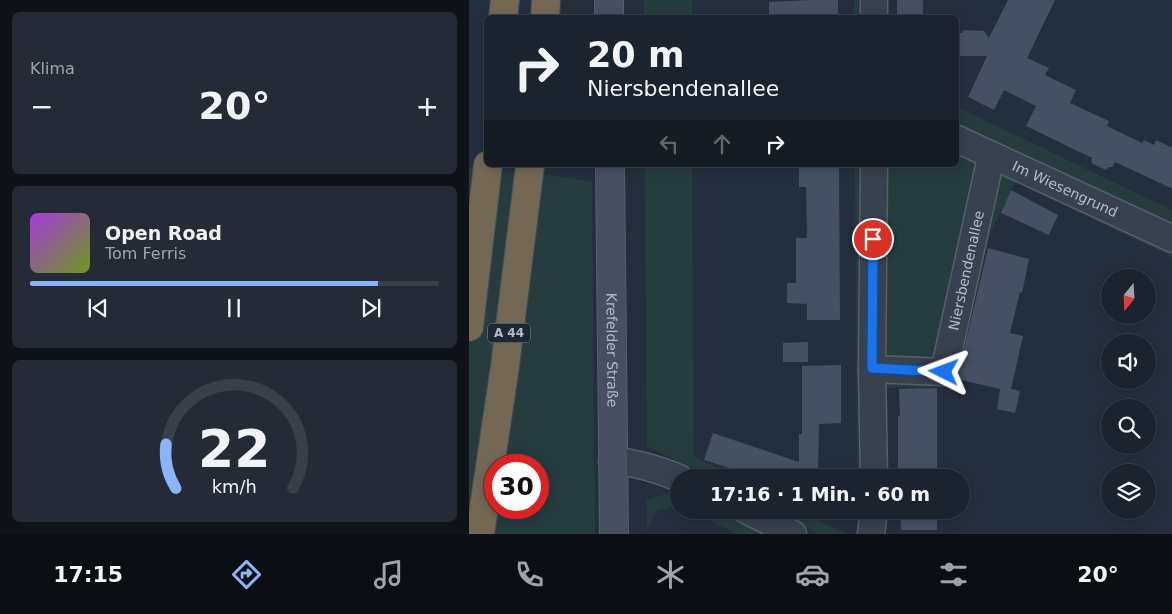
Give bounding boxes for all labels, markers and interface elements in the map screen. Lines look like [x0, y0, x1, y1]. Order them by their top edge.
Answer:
icon: right [504, 35, 569, 100]
text: 20 m [587, 35, 684, 75]
text: Klima [30, 59, 75, 78]
text: Niersbendenallee [587, 76, 779, 101]
text: 20° [199, 84, 270, 128]
text: − [30, 90, 53, 123]
text: + [416, 90, 439, 123]
icon: left [655, 130, 683, 158]
icon: ahead [708, 130, 736, 158]
icon: right [761, 130, 789, 158]
street label: Im Wiesengrund [1010, 158, 1120, 220]
street label: Niersbendenallee [945, 209, 987, 332]
pin [852, 218, 894, 260]
text: Open Road [105, 222, 222, 244]
icon: arrive [859, 225, 887, 253]
text: Tom Ferris [105, 244, 186, 263]
north arrow [1101, 269, 1157, 324]
map controls [1101, 269, 1156, 519]
street label: Krefelder Straße [603, 293, 621, 407]
icon: previous [84, 294, 112, 322]
icon: pause [220, 294, 248, 322]
icon: next [357, 294, 385, 322]
road number: A 44 [488, 323, 530, 342]
button: sound [1101, 334, 1156, 389]
position arrow [917, 345, 969, 397]
button: search [1101, 399, 1156, 454]
text: 22 [198, 419, 271, 479]
speed limit sign: 30 [484, 454, 549, 519]
button: layers [1101, 464, 1156, 519]
text: km/h [212, 476, 257, 497]
text: 17:16 · 1 Min. · 60 m [710, 483, 930, 505]
icon: directions [229, 557, 264, 592]
icon: music [371, 557, 406, 592]
icon: phone [512, 557, 547, 592]
icon: climate [653, 557, 688, 592]
icon: car [795, 557, 830, 592]
icon: filters [936, 557, 971, 592]
text: 17:15 [53, 562, 123, 587]
text: 20° [1077, 562, 1119, 587]

